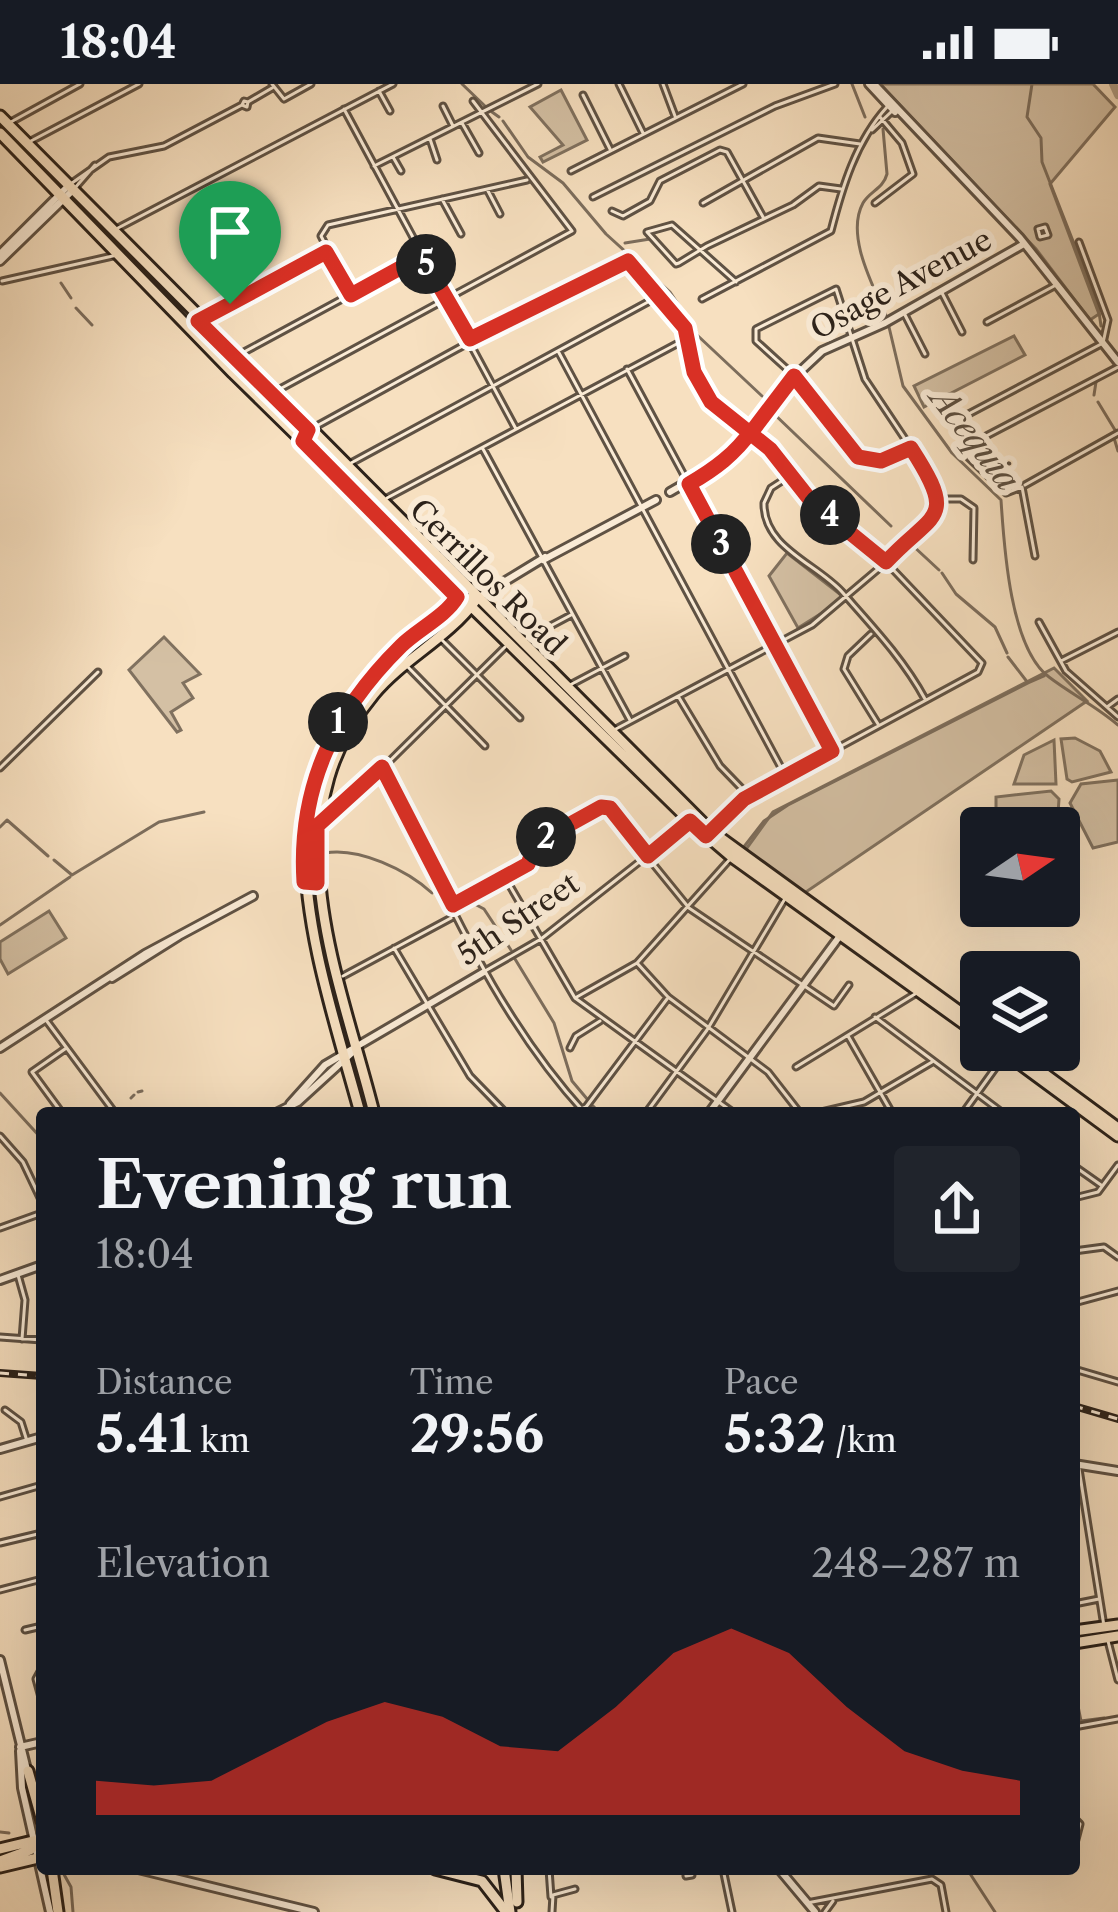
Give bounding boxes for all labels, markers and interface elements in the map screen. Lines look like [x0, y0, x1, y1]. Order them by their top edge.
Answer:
text: 18:04 [60, 14, 177, 70]
pin [179, 181, 281, 304]
icon: arrive [197, 199, 263, 265]
street label: Osage Avenue [804, 221, 998, 347]
pin: 5 [396, 234, 456, 294]
text: 5 [417, 243, 435, 284]
water label: Acequia [919, 375, 1028, 499]
pin: 4 [800, 485, 860, 545]
street label: Cerrillos Road [402, 491, 574, 663]
text: 4 [820, 494, 840, 535]
pin: 3 [691, 514, 751, 574]
text: 3 [712, 523, 730, 564]
pin: 1 [308, 692, 368, 752]
text: 1 [331, 701, 345, 742]
pin: 2 [516, 807, 576, 867]
north arrow [960, 807, 1080, 927]
map controls [960, 807, 1080, 1071]
text: 2 [536, 816, 556, 857]
street label: 5th Street [450, 865, 586, 973]
button: layers [960, 951, 1080, 1071]
text: Evening run [96, 1144, 512, 1225]
button: share [894, 1146, 1020, 1272]
text: 18:04 [96, 1230, 194, 1278]
text: Distance [96, 1362, 233, 1403]
text: Time [410, 1362, 493, 1403]
text: Pace [724, 1362, 799, 1403]
text: 5.41 [96, 1403, 191, 1465]
text: 29:56 [410, 1403, 544, 1465]
text: 5:32 [724, 1403, 826, 1465]
text: km [191, 1420, 250, 1461]
text: /km [826, 1420, 897, 1461]
text: Elevation [96, 1539, 270, 1587]
text: 248–287 m [811, 1539, 1020, 1587]

